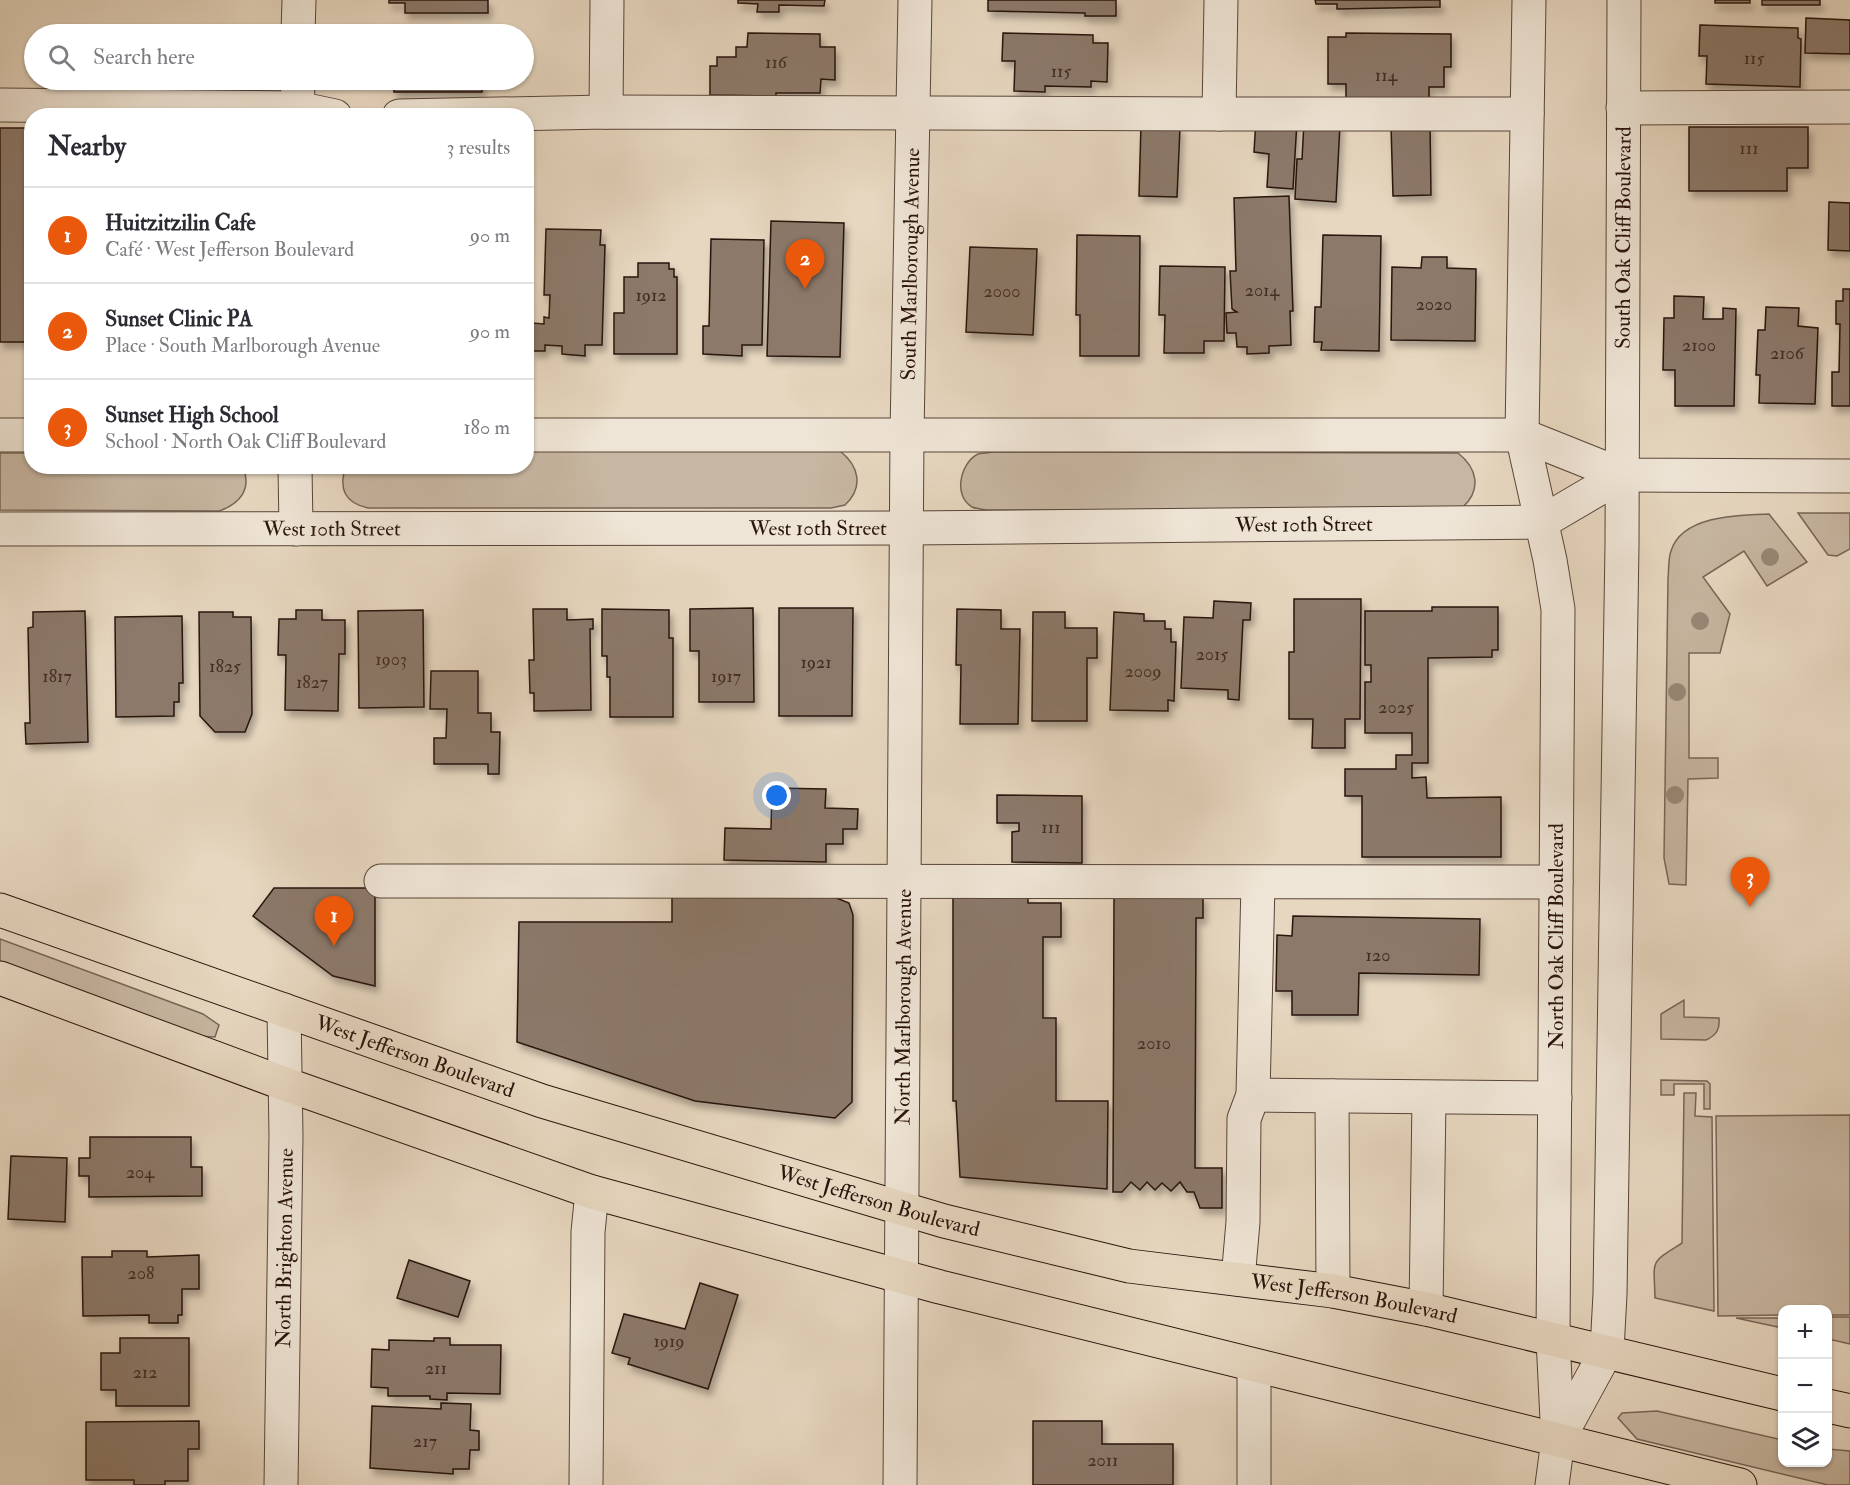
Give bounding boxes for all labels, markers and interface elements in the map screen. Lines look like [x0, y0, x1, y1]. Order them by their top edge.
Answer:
search box [24, 24, 534, 90]
icon: search [45, 41, 78, 74]
text: Search here [93, 43, 195, 71]
house number: 115 [1744, 47, 1764, 70]
house number: 116 [765, 51, 788, 74]
house number: 115 [1051, 60, 1071, 83]
house number: 114 [1375, 64, 1399, 87]
street label: South Oak Cliff Boulevard [1609, 126, 1637, 349]
text: Nearby [48, 131, 126, 163]
text: 3 results [447, 135, 510, 160]
house number: 111 [1739, 137, 1759, 160]
street label: South Marlborough Avenue [894, 147, 926, 381]
text: Huitzitzilin Cafe [105, 209, 256, 237]
text: 1 [64, 223, 71, 248]
text: 90 m [470, 223, 510, 248]
text: Café · West Jefferson Boulevard [105, 237, 354, 262]
pin: 2 [786, 240, 824, 289]
house number: 2014 [1245, 279, 1280, 302]
house number: 2000 [984, 280, 1020, 303]
house number: 1912 [635, 284, 667, 307]
house number: 2020 [1416, 293, 1452, 316]
text: Sunset Clinic PA [105, 305, 253, 333]
text: 2 [62, 319, 73, 344]
text: 90 m [470, 319, 510, 344]
text: Place · South Marlborough Avenue [105, 333, 380, 358]
house number: 2100 [1682, 334, 1716, 357]
house number: 2106 [1770, 342, 1805, 365]
text: Sunset High School [105, 401, 279, 429]
text: 3 [64, 415, 71, 440]
text: 180 m [463, 415, 510, 440]
text: School · North Oak Cliff Boulevard [105, 429, 386, 454]
street label: West 10th Street [1234, 510, 1373, 538]
street label: West 10th Street [262, 515, 401, 542]
street label: West 10th Street [748, 515, 887, 542]
house number: 2015 [1196, 643, 1228, 666]
house number: 1903 [375, 648, 407, 671]
house number: 1921 [800, 651, 832, 674]
house number: 1825 [209, 655, 241, 678]
house number: 2009 [1125, 660, 1161, 683]
house number: 1817 [42, 665, 72, 688]
house number: 1917 [711, 665, 741, 688]
house number: 1827 [296, 671, 328, 694]
house number: 2025 [1378, 696, 1414, 719]
your location [762, 781, 791, 810]
house number: 111 [1041, 816, 1061, 839]
street label: North Oak Cliff Boulevard [1543, 822, 1570, 1049]
pin: 3 [1730, 858, 1770, 907]
street label: North Marlborough Avenue [889, 889, 917, 1125]
pin: 1 [314, 896, 354, 946]
house number: 120 [1366, 944, 1390, 967]
street label: West Jefferson Boulevard [311, 1008, 519, 1104]
house number: 2010 [1137, 1032, 1171, 1055]
street label: North Brighton Avenue [269, 1148, 299, 1348]
street label: West Jefferson Boulevard [774, 1158, 983, 1243]
house number: 204 [126, 1161, 155, 1184]
house number: 208 [128, 1262, 154, 1285]
street label: West Jefferson Boulevard [1248, 1267, 1461, 1330]
map controls [1778, 1305, 1832, 1467]
button: + [1778, 1305, 1832, 1359]
house number: 1919 [653, 1330, 685, 1353]
house number: 211 [425, 1357, 447, 1380]
button: − [1778, 1359, 1832, 1413]
house number: 212 [133, 1361, 157, 1384]
button: layers [1778, 1413, 1832, 1467]
house number: 217 [413, 1430, 437, 1453]
house number: 2011 [1087, 1449, 1119, 1472]

